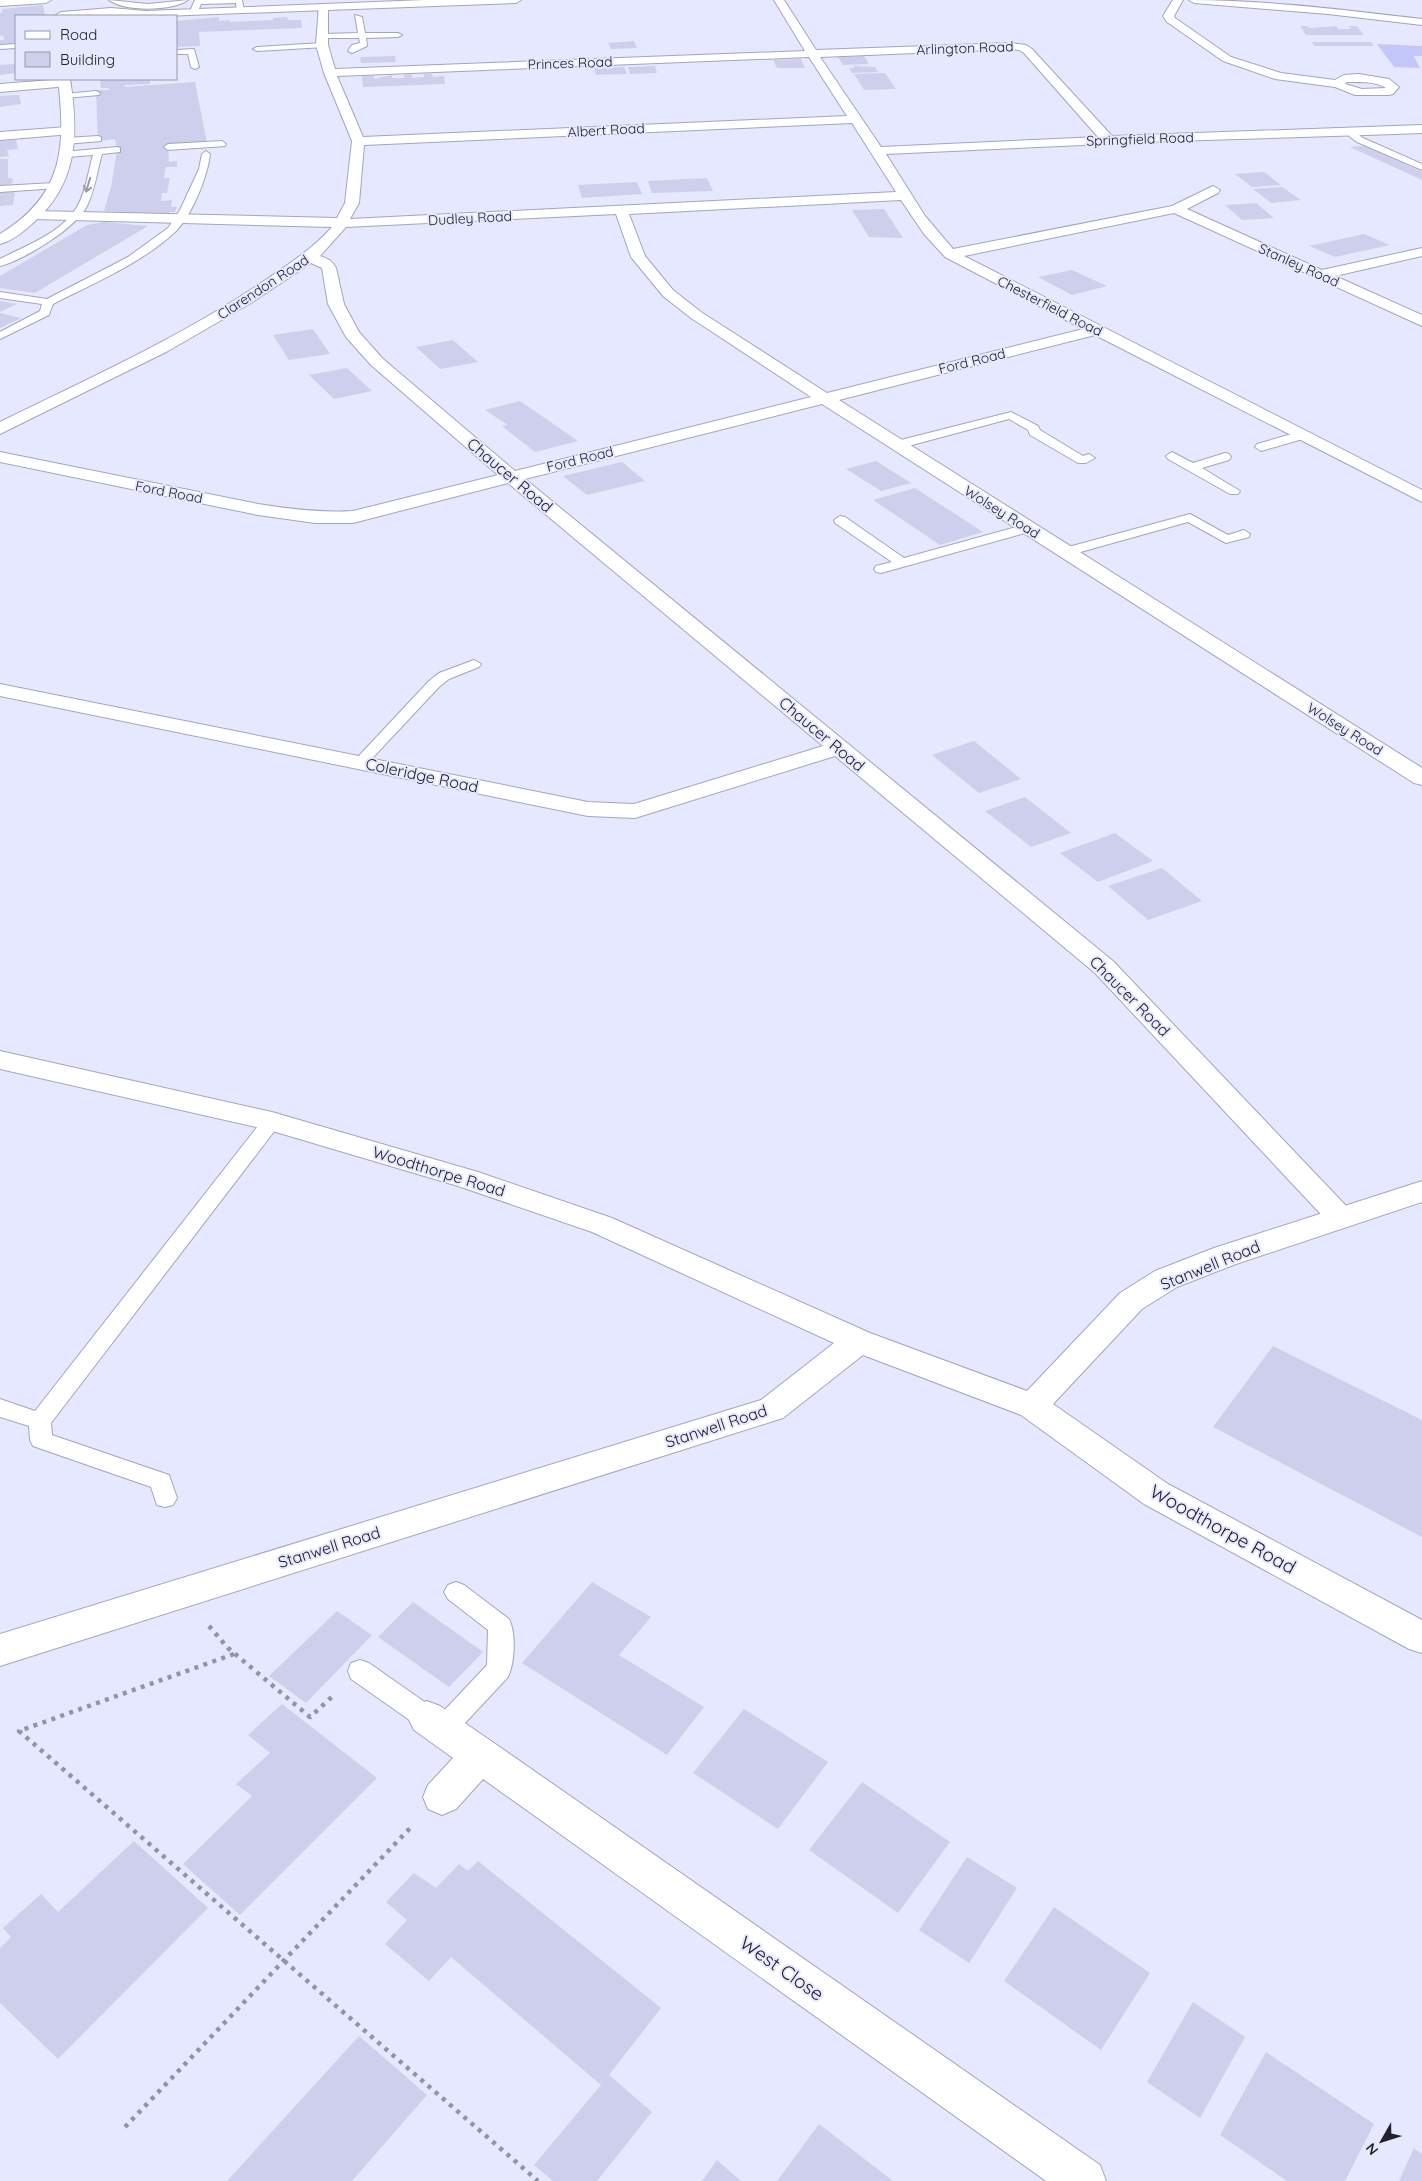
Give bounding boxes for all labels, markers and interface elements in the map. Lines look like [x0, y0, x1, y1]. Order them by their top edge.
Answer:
legend [15, 15, 178, 80]
text: Road [60, 25, 97, 44]
street label: Arlington Road [916, 37, 1014, 59]
text: Building [60, 50, 115, 69]
street label: Princes Road [527, 53, 613, 73]
street label: Albert Road [567, 119, 645, 141]
street label: Springfield Road [1086, 128, 1194, 150]
one-way arrow [83, 177, 93, 193]
street label: Dudley Road [428, 207, 512, 229]
street label: Stanley Road [1256, 239, 1342, 291]
street label: Clarendon Road [214, 251, 312, 323]
street label: Chesterfield Road [994, 272, 1106, 340]
street label: Ford Road [937, 344, 1007, 378]
street label: Chaucer Road [463, 433, 557, 517]
street label: Ford Road [545, 442, 615, 476]
street label: Ford Road [134, 477, 204, 507]
street label: Wolsey Road [961, 482, 1043, 542]
street label: Chaucer Road [775, 692, 869, 776]
street label: Wolsey Road [1304, 699, 1386, 759]
street label: Coleridge Road [364, 753, 480, 797]
street label: Chaucer Road [1086, 952, 1174, 1040]
street label: Woodthorpe Road [370, 1141, 508, 1201]
street label: Stanwell Road [1157, 1236, 1263, 1294]
street label: Stanwell Road [663, 1400, 769, 1452]
street label: Woodthorpe Road [1146, 1479, 1300, 1579]
street label: Stanwell Road [275, 1522, 383, 1572]
street label: West Close [735, 1930, 829, 2006]
north arrow [1357, 2116, 1407, 2166]
text: N [1362, 2140, 1382, 2159]

